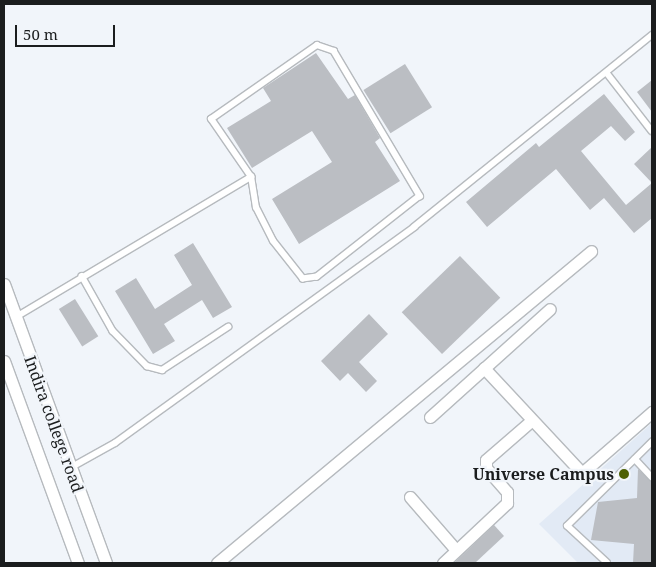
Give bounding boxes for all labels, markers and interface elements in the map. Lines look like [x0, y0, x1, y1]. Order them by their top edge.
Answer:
scale bar [18, 15, 118, 47]
text: 50 m [23, 24, 58, 44]
street label: Indira college road [20, 353, 88, 495]
place label: Universe Campus [473, 464, 614, 484]
marker: Universe Campus [618, 468, 630, 480]

